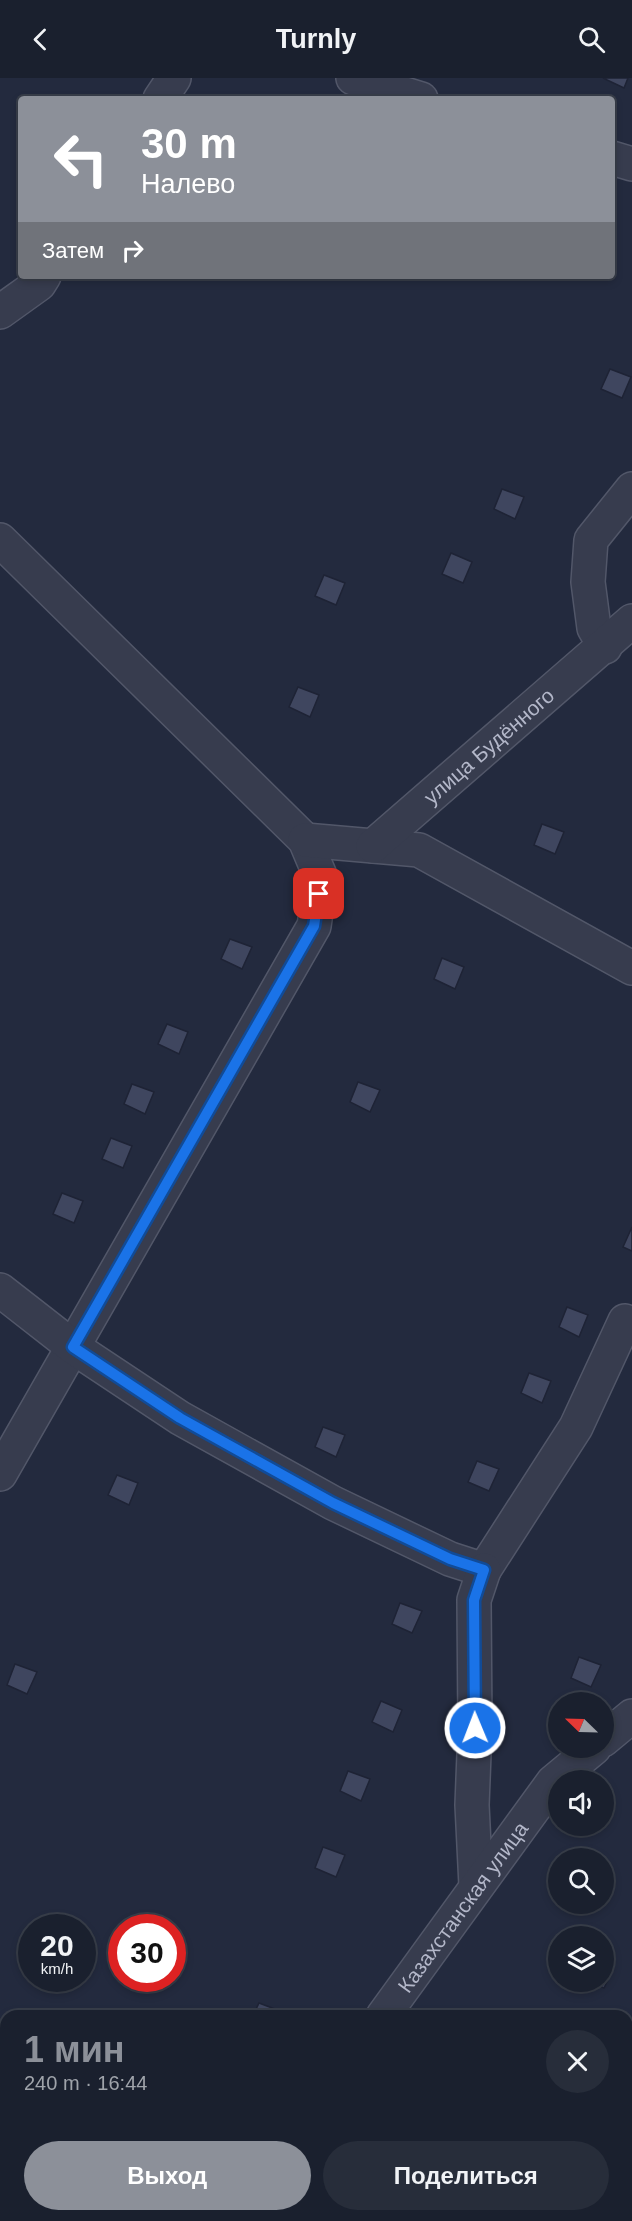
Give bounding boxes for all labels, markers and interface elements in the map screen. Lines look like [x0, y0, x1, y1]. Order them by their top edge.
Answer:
icon: back [24, 23, 57, 56]
icon: search [575, 23, 608, 56]
text: Turnly [276, 24, 356, 54]
icon: left [42, 120, 120, 198]
text: 30 m [141, 120, 237, 167]
text: Налево [141, 169, 235, 199]
icon: right [116, 234, 149, 267]
text: Затем [42, 238, 104, 263]
street label: улица Будённого [419, 683, 558, 808]
pin [293, 868, 344, 919]
icon: arrive [302, 877, 335, 910]
north arrow [548, 1692, 614, 1758]
map controls [548, 1692, 614, 1992]
position arrow [443, 1696, 507, 1760]
button: sound [548, 1770, 614, 1836]
street label: Казахстанская улица [393, 1817, 532, 1997]
button: search [548, 1848, 614, 1914]
speed limit sign: 30 [108, 1914, 186, 1992]
button: layers [548, 1926, 614, 1992]
text: 20 [40, 1929, 74, 1962]
text: km/h [41, 1960, 73, 1977]
text: 1 мин [24, 2029, 125, 2070]
button: close [546, 2030, 609, 2093]
text: 240 m · 16:44 [24, 2072, 147, 2094]
button: Выход [24, 2141, 311, 2210]
button: Поделиться [323, 2141, 609, 2210]

